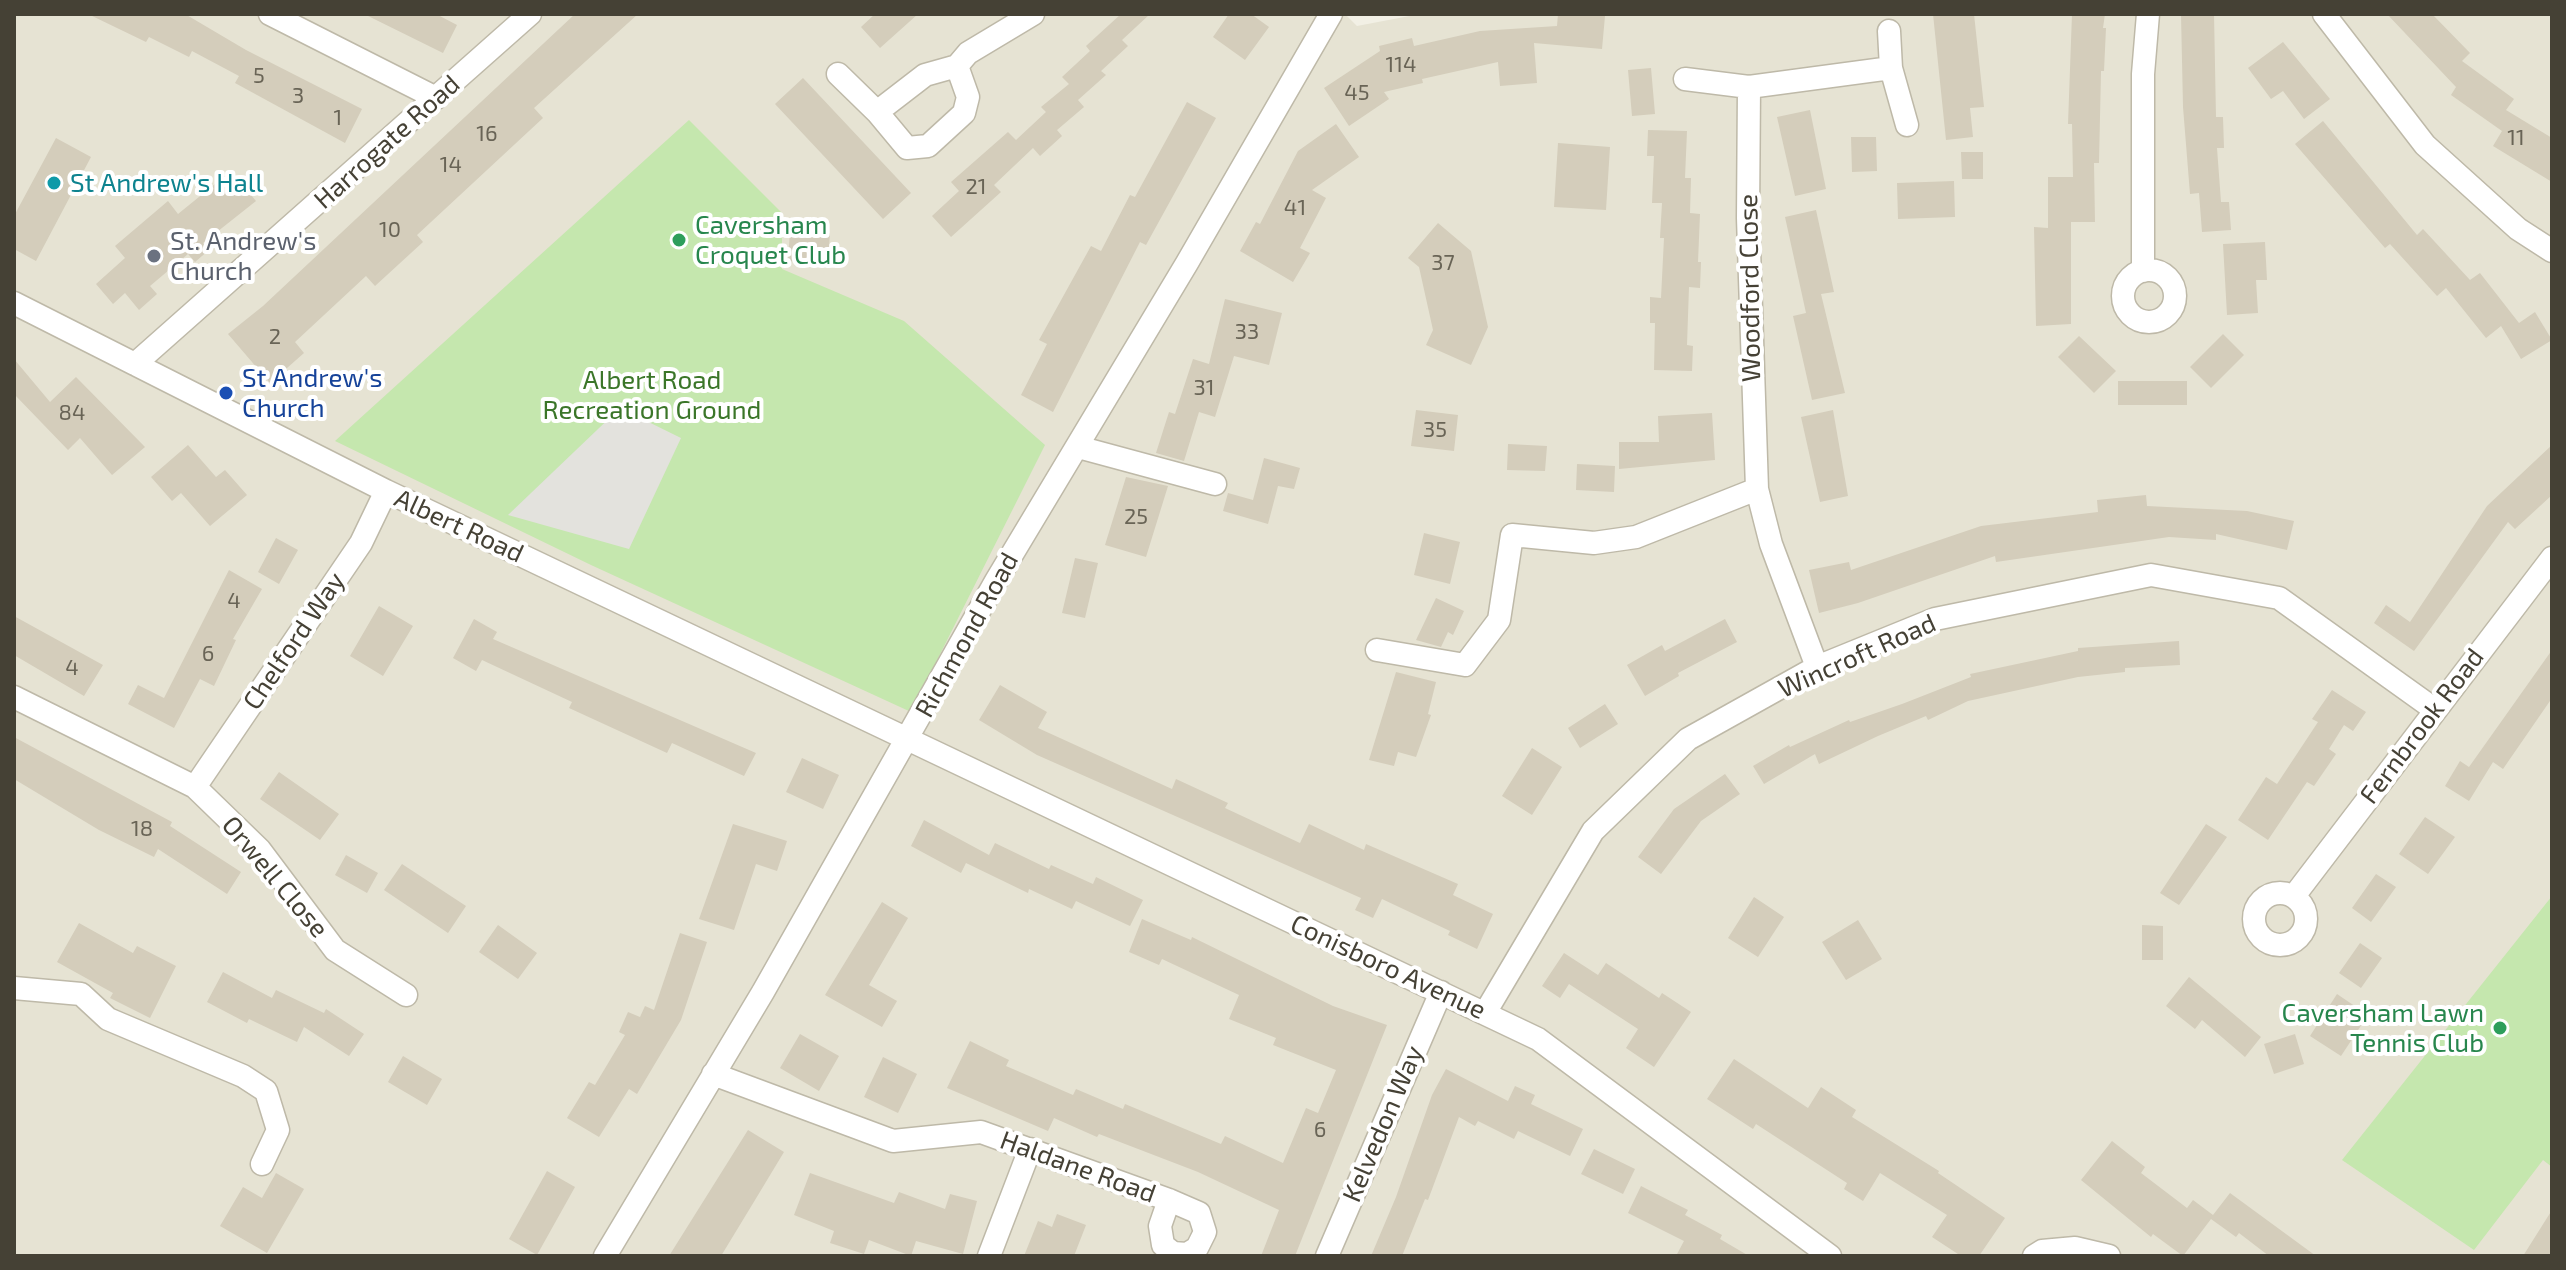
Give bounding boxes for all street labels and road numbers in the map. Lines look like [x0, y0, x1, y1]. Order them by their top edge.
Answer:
street label: Harrogate Road [308, 68, 466, 216]
street label: Woodford Close [1733, 194, 1767, 382]
street label: Albert Road [390, 483, 528, 569]
street label: Richmond Road [909, 547, 1025, 723]
street label: Chelford Way [237, 566, 351, 716]
street label: Wincroft Road [1773, 607, 1941, 705]
street label: Fernbrook Road [2353, 642, 2491, 810]
street label: Orwell Close [215, 810, 335, 944]
street label: Conisboro Avenue [1285, 908, 1491, 1026]
street label: Kelvedon Way [1336, 1041, 1430, 1207]
street label: Haldane Road [996, 1124, 1160, 1210]

